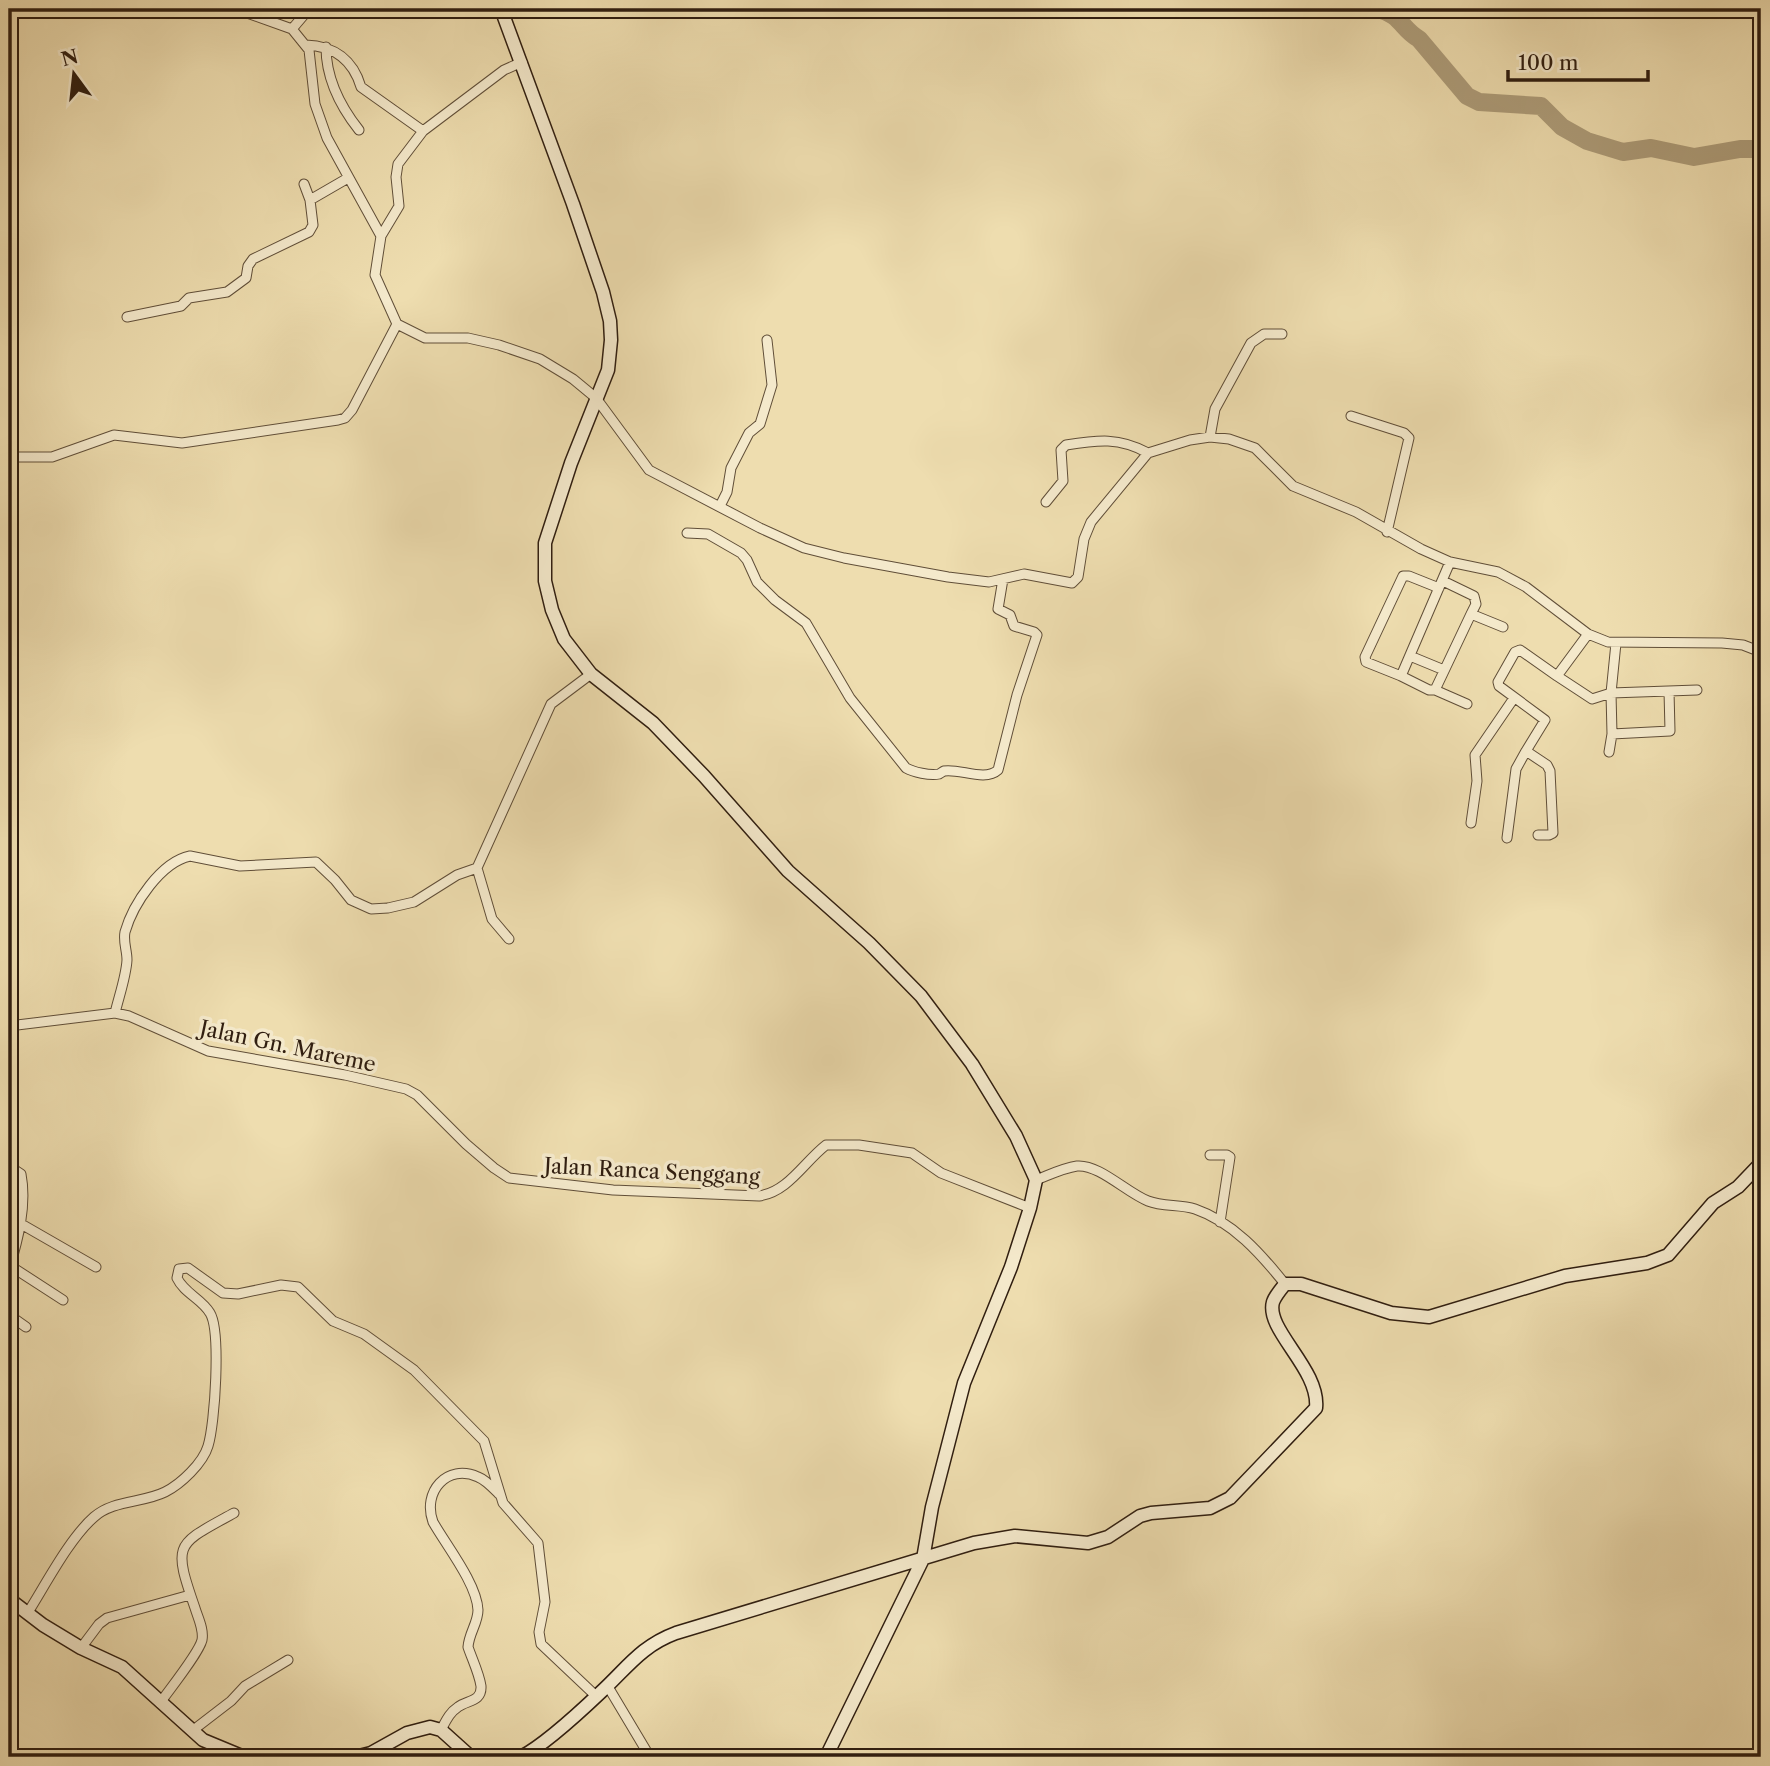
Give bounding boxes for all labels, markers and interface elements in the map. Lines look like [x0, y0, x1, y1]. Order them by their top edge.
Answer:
north arrow [38, 38, 108, 108]
scale bar [1508, 38, 1648, 82]
text: N [59, 45, 81, 71]
text: 100 m [1518, 50, 1579, 75]
street label: Jalan Gn. Mareme [195, 1015, 378, 1077]
street label: Jalan Ranca Senggang [540, 1153, 761, 1189]

